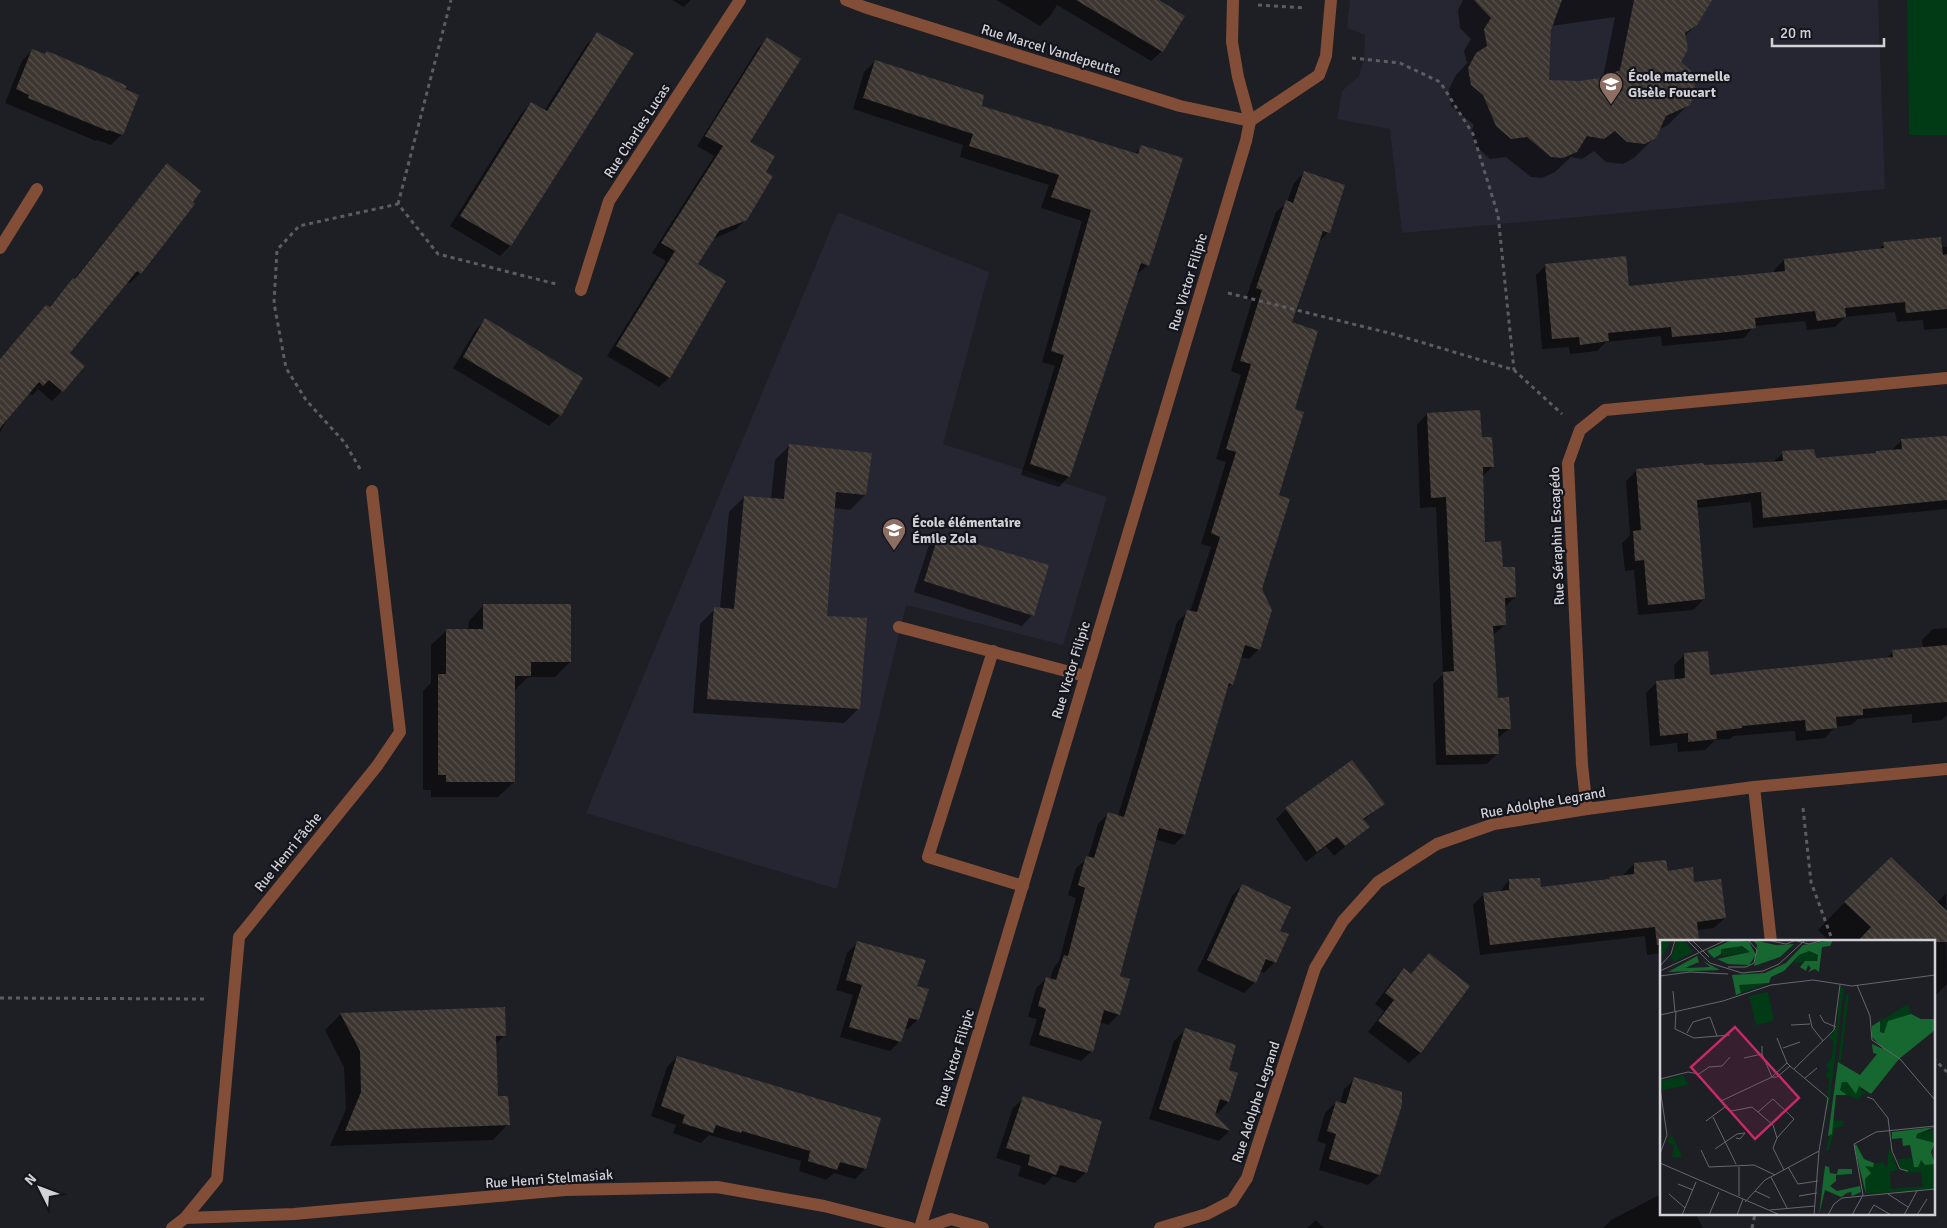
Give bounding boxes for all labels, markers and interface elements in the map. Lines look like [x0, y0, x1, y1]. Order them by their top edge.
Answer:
scale bar [1772, 15, 1884, 47]
street label: Rue Marcel Vandepeutte [979, 21, 1123, 79]
text: 20 m [1780, 24, 1811, 42]
place label: École maternelle Gisèle Foucart [1628, 68, 1730, 101]
school or university icon: École maternelle Gisèle Foucart [1598, 71, 1624, 105]
street label: Rue Charles Lucas [600, 81, 674, 181]
street label: Rue Victor Filipic [1165, 231, 1211, 333]
street label: Rue Séraphin Escagédo [1546, 466, 1568, 606]
place label: École élémentaire Émile Zola [912, 514, 1021, 547]
school or university icon: École élémentaire Émile Zola [881, 517, 907, 551]
street label: Rue Victor Filipic [1048, 619, 1094, 721]
street label: Rue Adolphe Legrand [1479, 784, 1607, 822]
street label: Rue Henri Fâche [251, 809, 325, 895]
inset map [1660, 940, 1934, 1216]
street label: Rue Victor Filipic [932, 1007, 978, 1109]
street label: Rue Adolphe Legrand [1228, 1039, 1284, 1165]
north arrow [15, 1163, 65, 1213]
street label: Rue Henri Stelmasiak [484, 1166, 614, 1192]
text: N [21, 1170, 40, 1189]

